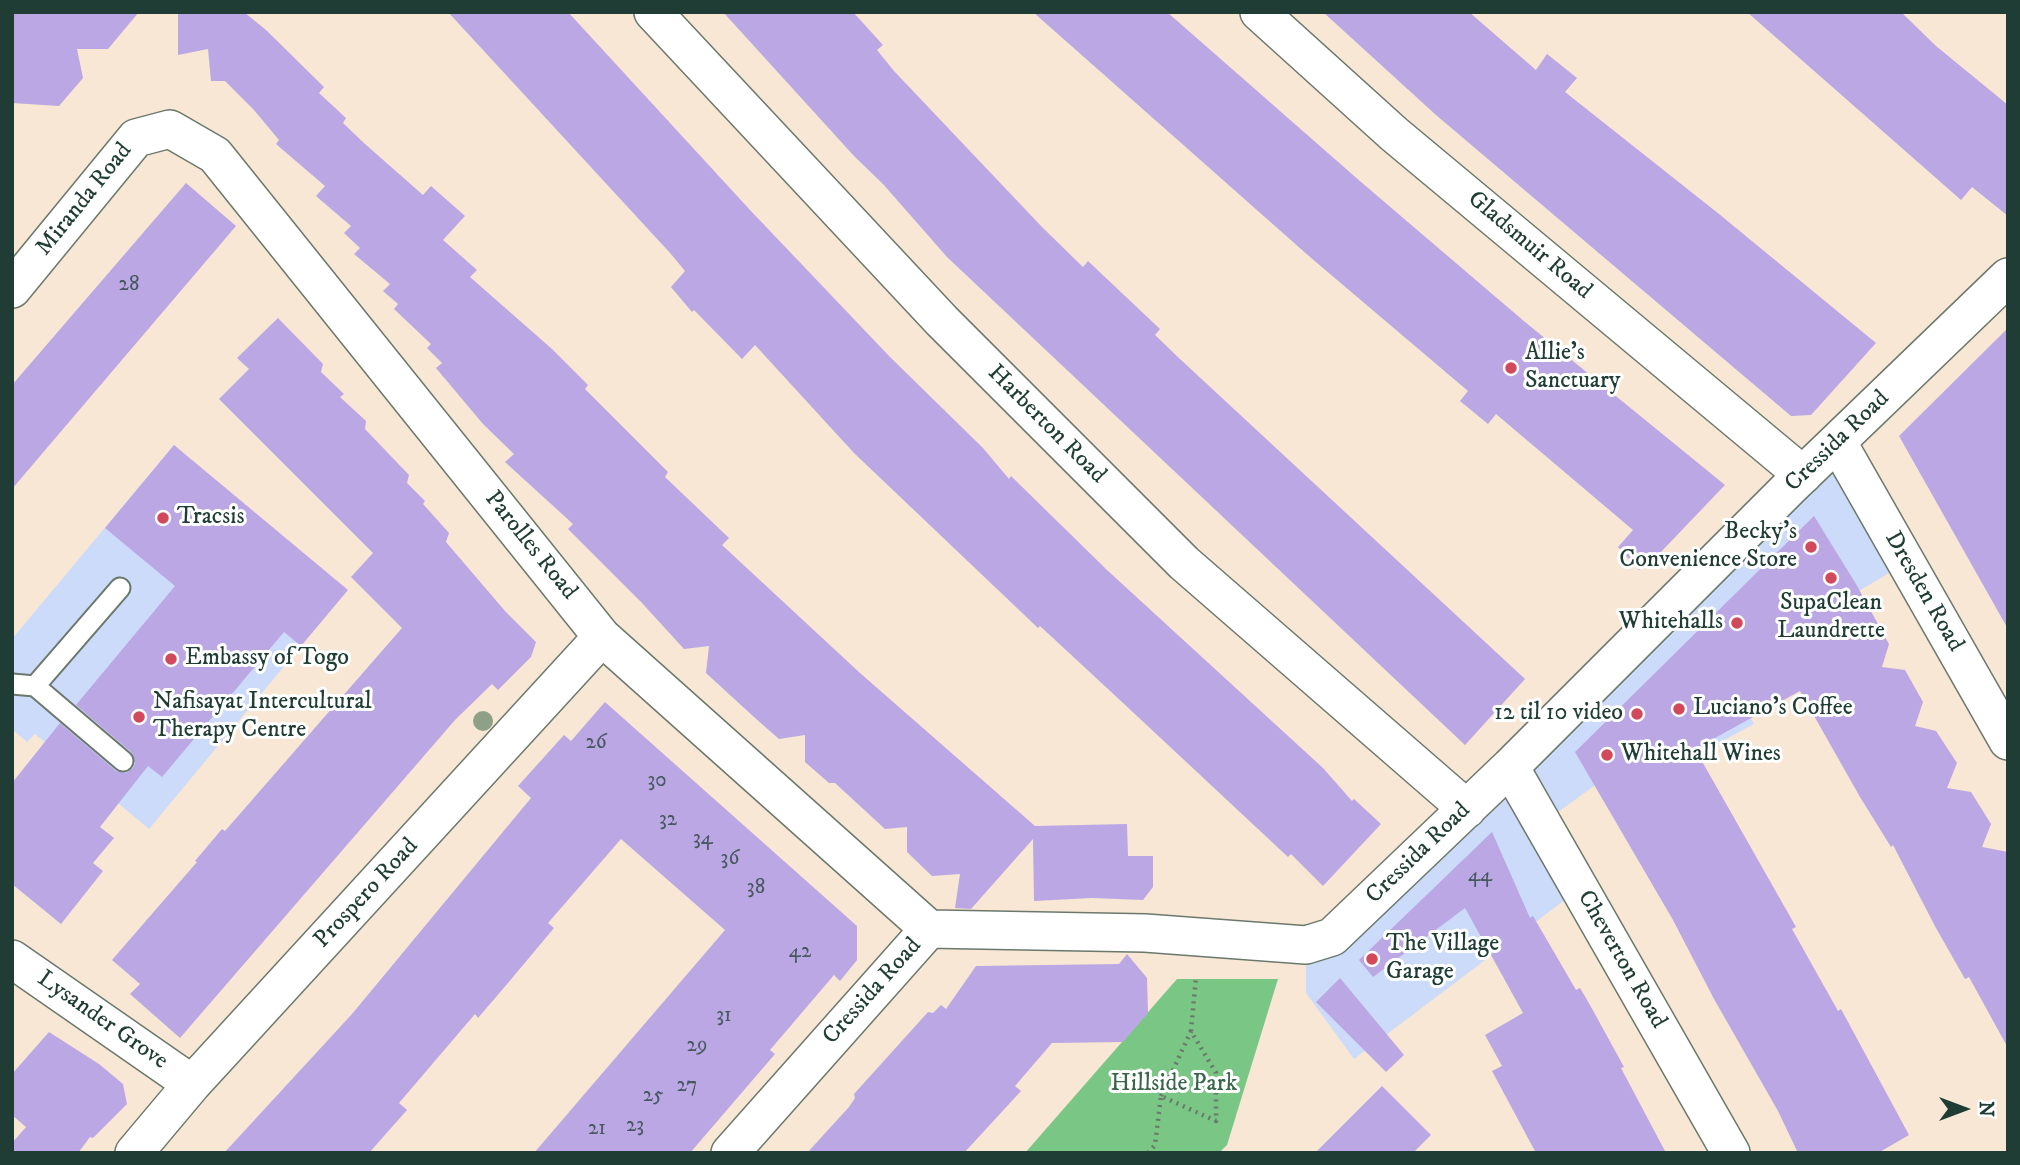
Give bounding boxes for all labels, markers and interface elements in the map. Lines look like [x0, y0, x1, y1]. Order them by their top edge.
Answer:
street label: Miranda Road [31, 138, 139, 262]
street label: Gladsmuir Road [1461, 186, 1597, 306]
house number: 28 [119, 273, 139, 299]
place label: Allie's Sanctuary [1525, 340, 1620, 396]
street label: Harberton Road [981, 360, 1111, 490]
marker: Allie's Sanctuary [1503, 360, 1519, 376]
street label: Cressida Road [1780, 385, 1896, 499]
street label: Parolles Road [477, 486, 583, 606]
place label: Tracsis [177, 504, 244, 532]
marker: Tracsis [155, 510, 171, 526]
place label: Becky's Convenience Store [1619, 519, 1797, 575]
street label: Dresden Road [1877, 527, 1969, 657]
marker: Becky's Convenience Store [1803, 539, 1819, 555]
marker: SupaClean Laundrette [1823, 570, 1839, 586]
place label: SupaClean Laundrette [1777, 590, 1885, 646]
place label: Whitehalls [1619, 609, 1723, 637]
marker: Whitehalls [1729, 615, 1745, 631]
place label: Embassy of Togo [185, 645, 349, 673]
marker: Embassy of Togo [163, 651, 179, 667]
place label: Nafisayat Intercultural Therapy Centre [153, 689, 372, 745]
place label: Luciano's Coffee [1693, 695, 1853, 723]
place label: 12 til 10 video [1494, 700, 1623, 728]
marker: Luciano's Coffee [1671, 701, 1687, 717]
marker: 12 til 10 video [1629, 706, 1645, 722]
marker: Nafisayat Intercultural Therapy Centre [131, 709, 147, 725]
house number: 26 [585, 731, 607, 757]
place label: Whitehall Wines [1621, 741, 1781, 769]
marker: Whitehall Wines [1599, 747, 1615, 763]
house number: 30 [647, 769, 667, 795]
street label: Cressida Road [1361, 797, 1477, 911]
house number: 32 [659, 808, 677, 834]
house number: 34 [693, 827, 713, 853]
street label: Prospero Road [309, 833, 425, 955]
house number: 36 [721, 847, 739, 873]
house number: 44 [1468, 864, 1492, 890]
house number: 38 [747, 876, 765, 902]
street label: Cheverton Road [1570, 886, 1672, 1034]
place label: The Village Garage [1386, 931, 1499, 987]
street label: Cressida Road [817, 933, 929, 1051]
house number: 42 [789, 940, 811, 966]
marker: The Village Garage [1364, 951, 1380, 967]
street label: Lysander Grove [31, 965, 173, 1077]
house number: 31 [716, 1004, 732, 1030]
house number: 29 [687, 1034, 707, 1060]
park label: Hillside Park [1111, 1071, 1237, 1099]
house number: 27 [677, 1074, 697, 1100]
north arrow [1929, 1074, 1999, 1144]
house number: 25 [643, 1084, 663, 1110]
text: N [1974, 1101, 1997, 1117]
house number: 23 [626, 1114, 644, 1140]
house number: 21 [588, 1117, 606, 1143]

